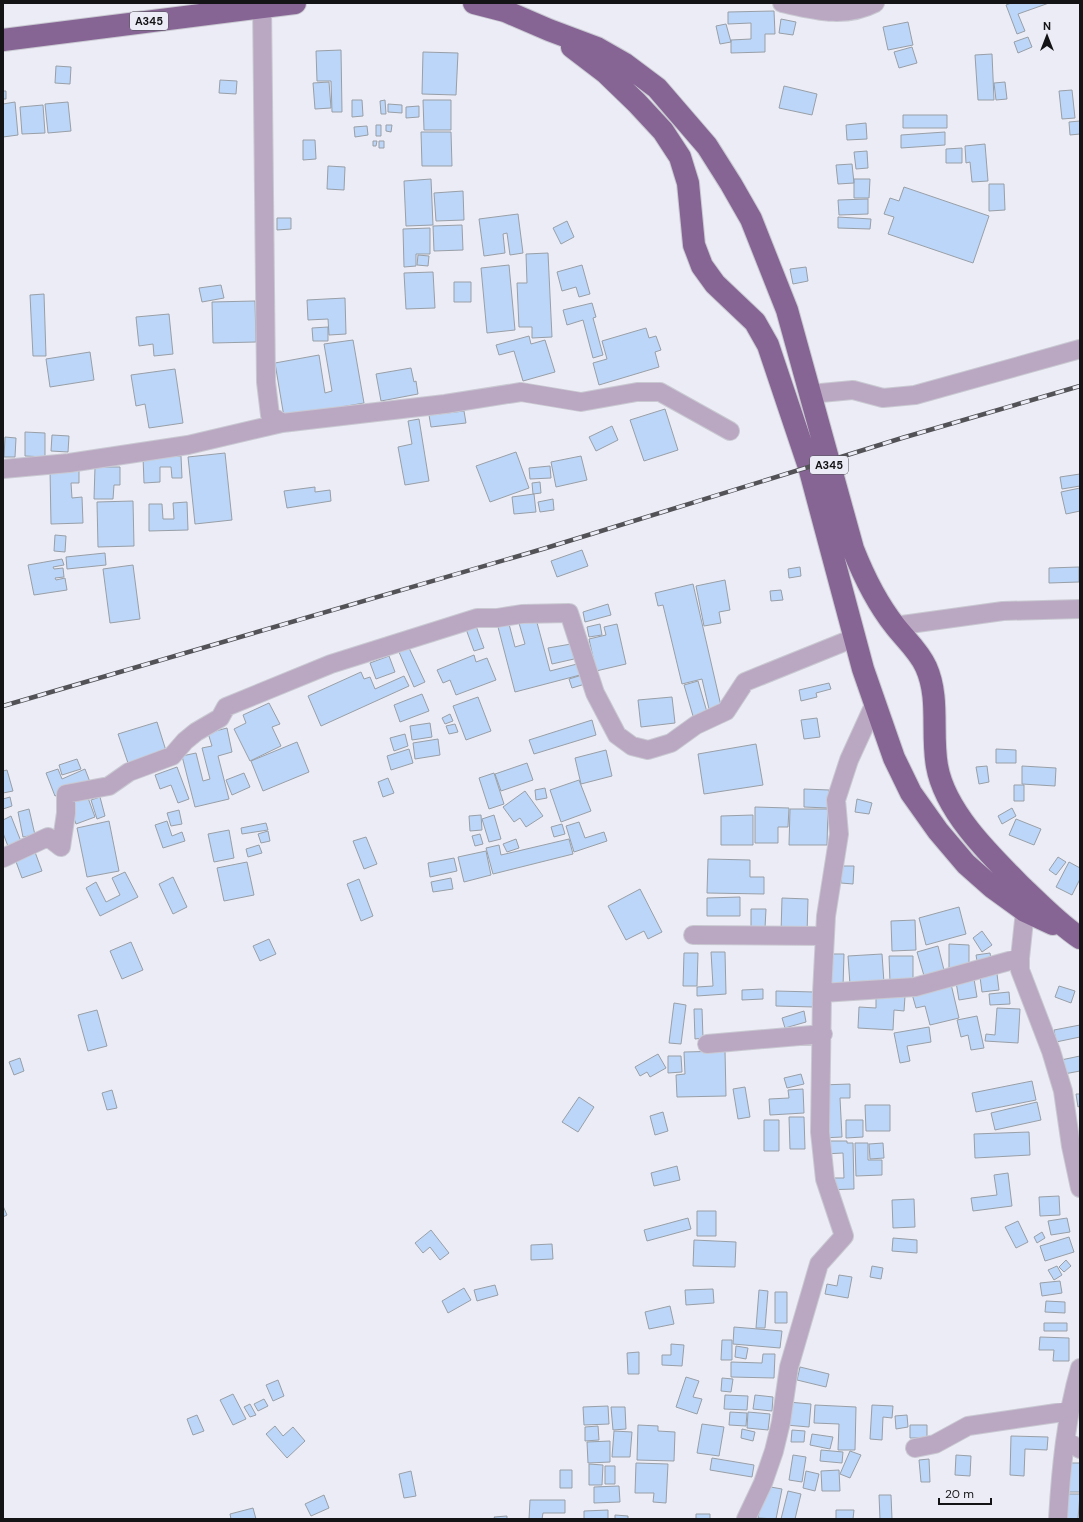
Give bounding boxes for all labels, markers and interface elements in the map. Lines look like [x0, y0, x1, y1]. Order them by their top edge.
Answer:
road number: A345 [130, 12, 168, 30]
north arrow [1027, 16, 1067, 56]
text: N [1043, 19, 1051, 33]
road number: A345 [810, 456, 848, 474]
scale bar [939, 1480, 991, 1506]
text: 20 m [945, 1486, 974, 1502]

